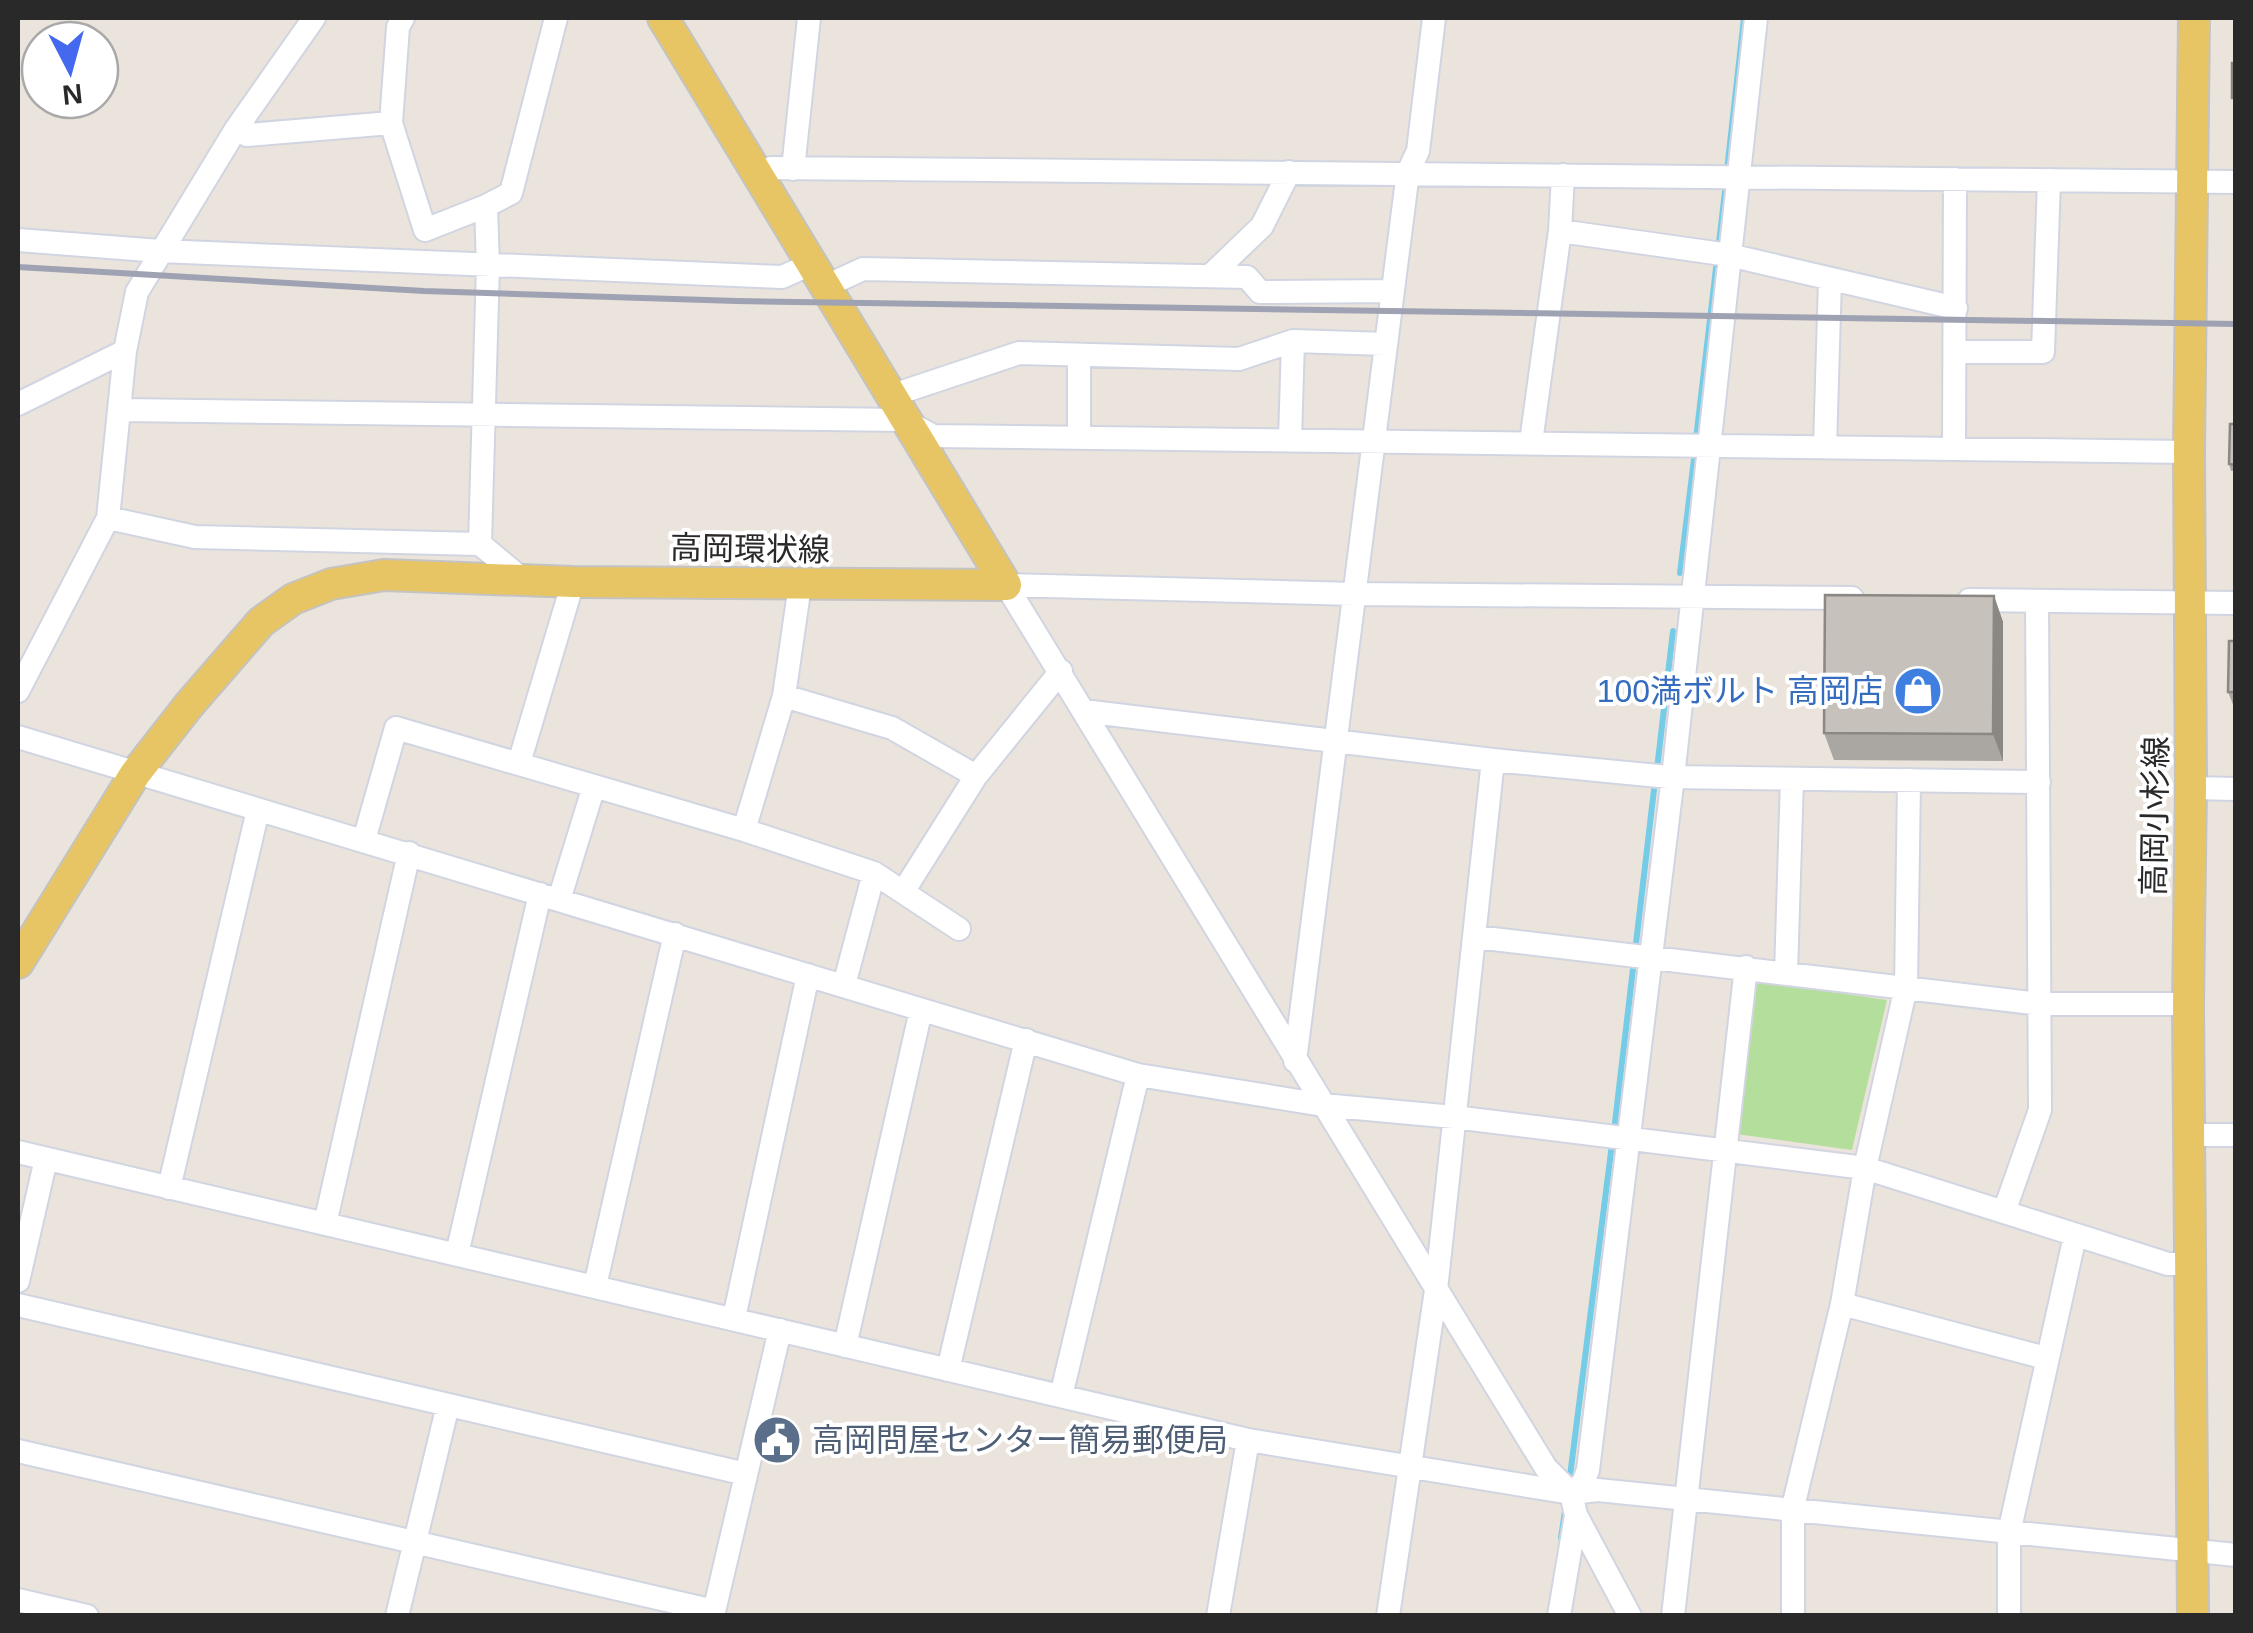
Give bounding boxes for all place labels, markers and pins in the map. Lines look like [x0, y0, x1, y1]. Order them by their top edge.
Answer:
shop icon: 100満ボルト 高岡店 [1892, 665, 1944, 717]
place label: 100満ボルト 高岡店 [1597, 673, 1883, 709]
public building icon: 高岡問屋センター簡易郵便局 [751, 1414, 803, 1466]
place label: 高岡問屋センター簡易郵便局 [812, 1422, 1228, 1458]

